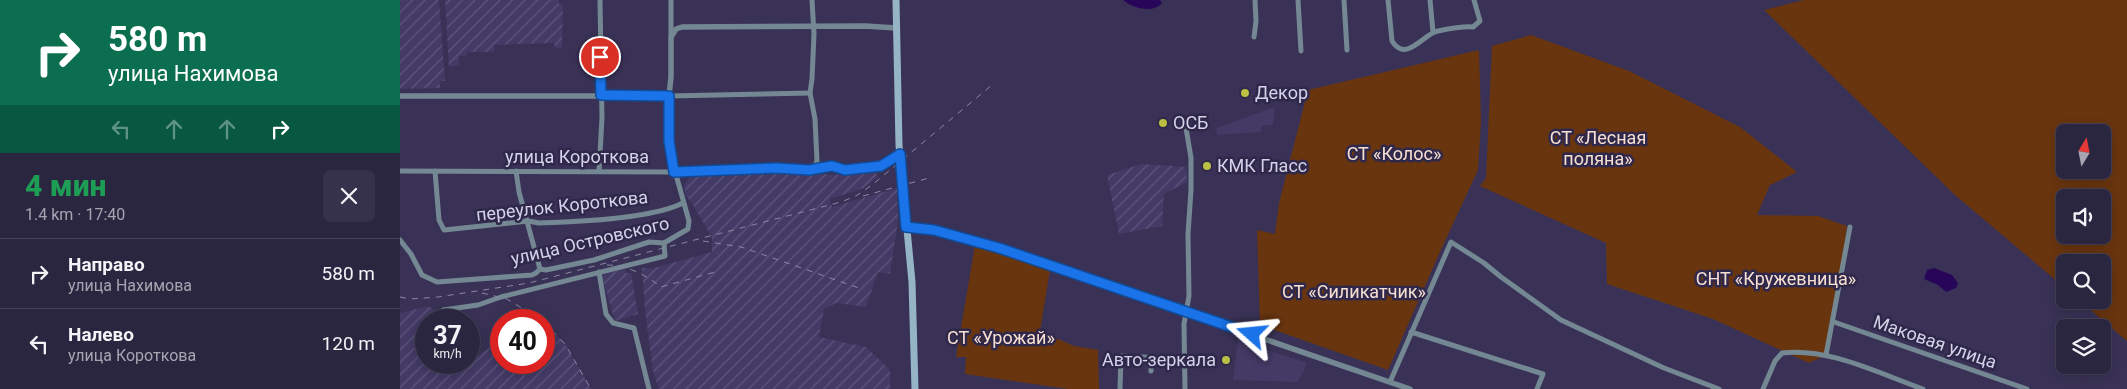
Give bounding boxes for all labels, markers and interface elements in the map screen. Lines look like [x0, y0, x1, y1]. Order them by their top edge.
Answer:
text: 580 m [108, 19, 207, 60]
icon: right [25, 20, 90, 85]
pin [579, 36, 621, 78]
icon: arrive [586, 43, 614, 71]
text: улица Нахимова [108, 61, 279, 86]
place label: Декор [1255, 82, 1308, 103]
marker: Декор [1239, 87, 1251, 99]
place label: ОСБ [1173, 112, 1208, 133]
icon: left [107, 115, 135, 143]
icon: ahead [160, 115, 188, 143]
icon: ahead [213, 115, 241, 143]
icon: right [266, 115, 294, 143]
marker: ОСБ [1157, 117, 1169, 129]
north arrow [2056, 124, 2111, 179]
map controls [2056, 124, 2111, 374]
park label: СТ «Лесная поляна» [1550, 127, 1646, 169]
park label: СТ «Колос» [1347, 143, 1441, 164]
street label: улица Короткова [505, 146, 649, 167]
place label: КМК Гласс [1217, 155, 1307, 176]
marker: КМК Гласс [1201, 160, 1213, 172]
text: 4 мин [25, 168, 106, 203]
button: close [323, 170, 375, 222]
street label: переулок Короткова [475, 186, 649, 225]
button: sound [2056, 189, 2111, 244]
text: 1.4 km · 17:40 [25, 205, 125, 224]
street label: улица Островского [509, 212, 671, 269]
text: Направо [68, 253, 145, 276]
button: search [2056, 254, 2111, 309]
icon: right [25, 260, 53, 288]
text: 580 m [322, 262, 375, 285]
park label: СНТ «Кружевница» [1696, 268, 1856, 289]
text: улица Нахимова [68, 276, 192, 295]
park label: СТ «Силикатчик» [1282, 281, 1426, 302]
position arrow [1225, 307, 1277, 359]
speed limit sign: 40 [490, 309, 555, 374]
street label: Маковая улица [1871, 311, 2000, 372]
button: layers [2056, 319, 2111, 374]
text: 37 [433, 321, 462, 350]
text: Налево [68, 323, 134, 346]
park label: СТ «Урожай» [947, 327, 1055, 348]
icon: left [25, 330, 53, 358]
text: 120 m [322, 332, 375, 355]
text: улица Короткова [68, 346, 196, 365]
text: km/h [433, 347, 462, 361]
place label: Авто-зеркала [1102, 349, 1216, 370]
marker: Авто-зеркала [1220, 354, 1232, 366]

